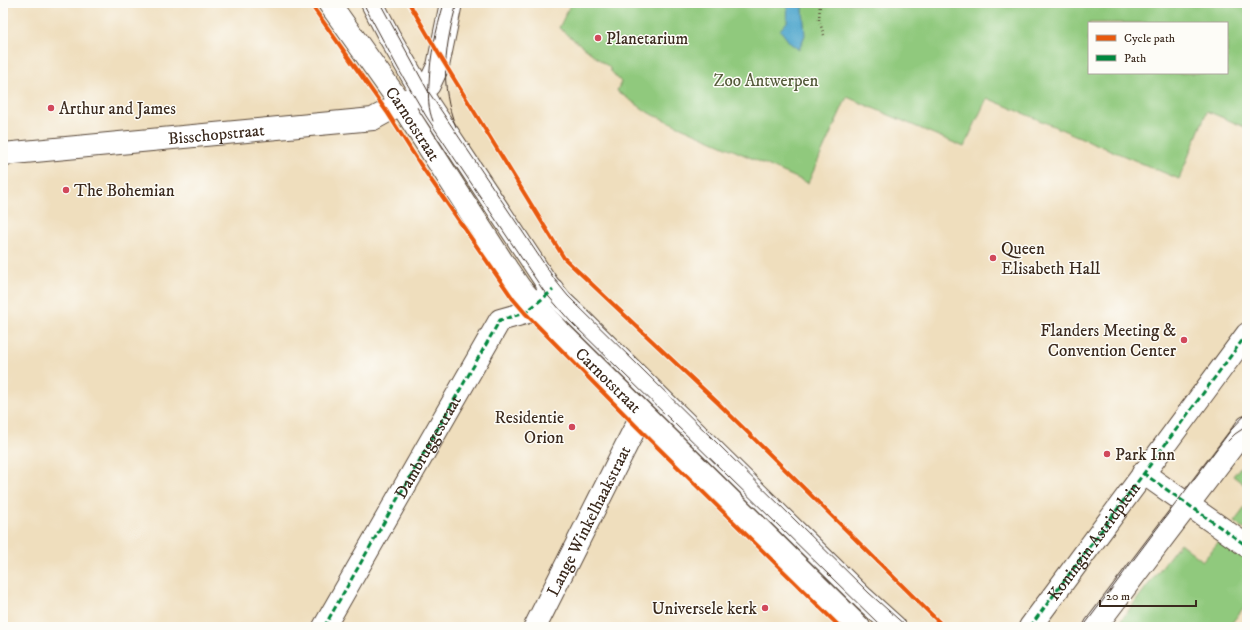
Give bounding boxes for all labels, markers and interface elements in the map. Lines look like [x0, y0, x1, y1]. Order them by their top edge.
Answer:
legend [1088, 22, 1228, 74]
place label: Planetarium [606, 28, 689, 50]
text: Cycle path [1124, 31, 1176, 46]
marker: Planetarium [593, 33, 603, 43]
text: Path [1124, 51, 1147, 66]
park label: Zoo Antwerpen [714, 70, 819, 92]
street label: Carnotstraat [380, 82, 445, 166]
place label: Arthur and James [59, 98, 176, 120]
marker: Arthur and James [46, 103, 56, 113]
street label: Bisschopstraat [167, 119, 266, 150]
place label: The Bohemian [74, 180, 175, 202]
marker: The Bohemian [61, 185, 71, 195]
place label: Queen Elisabeth Hall [1001, 238, 1100, 280]
marker: Queen Elisabeth Hall [988, 253, 998, 263]
place label: Flanders Meeting & Convention Center [1040, 320, 1177, 362]
marker: Flanders Meeting & Convention Center [1179, 335, 1189, 345]
street label: Carnotstraat [570, 343, 646, 419]
street label: Dambruggestraat [390, 391, 467, 503]
place label: Residentie Orion [494, 407, 564, 449]
marker: Residentie Orion [567, 422, 577, 432]
street label: Lange Winkelhaakstraat [542, 442, 637, 600]
place label: Park Inn [1115, 444, 1175, 466]
marker: Park Inn [1102, 449, 1112, 459]
street label: Koningin Astridplein [1043, 478, 1146, 605]
scale bar [1100, 582, 1196, 608]
text: 20 m [1106, 589, 1130, 604]
place label: Universele kerk [652, 598, 758, 620]
marker: Universele kerk [760, 603, 770, 613]

